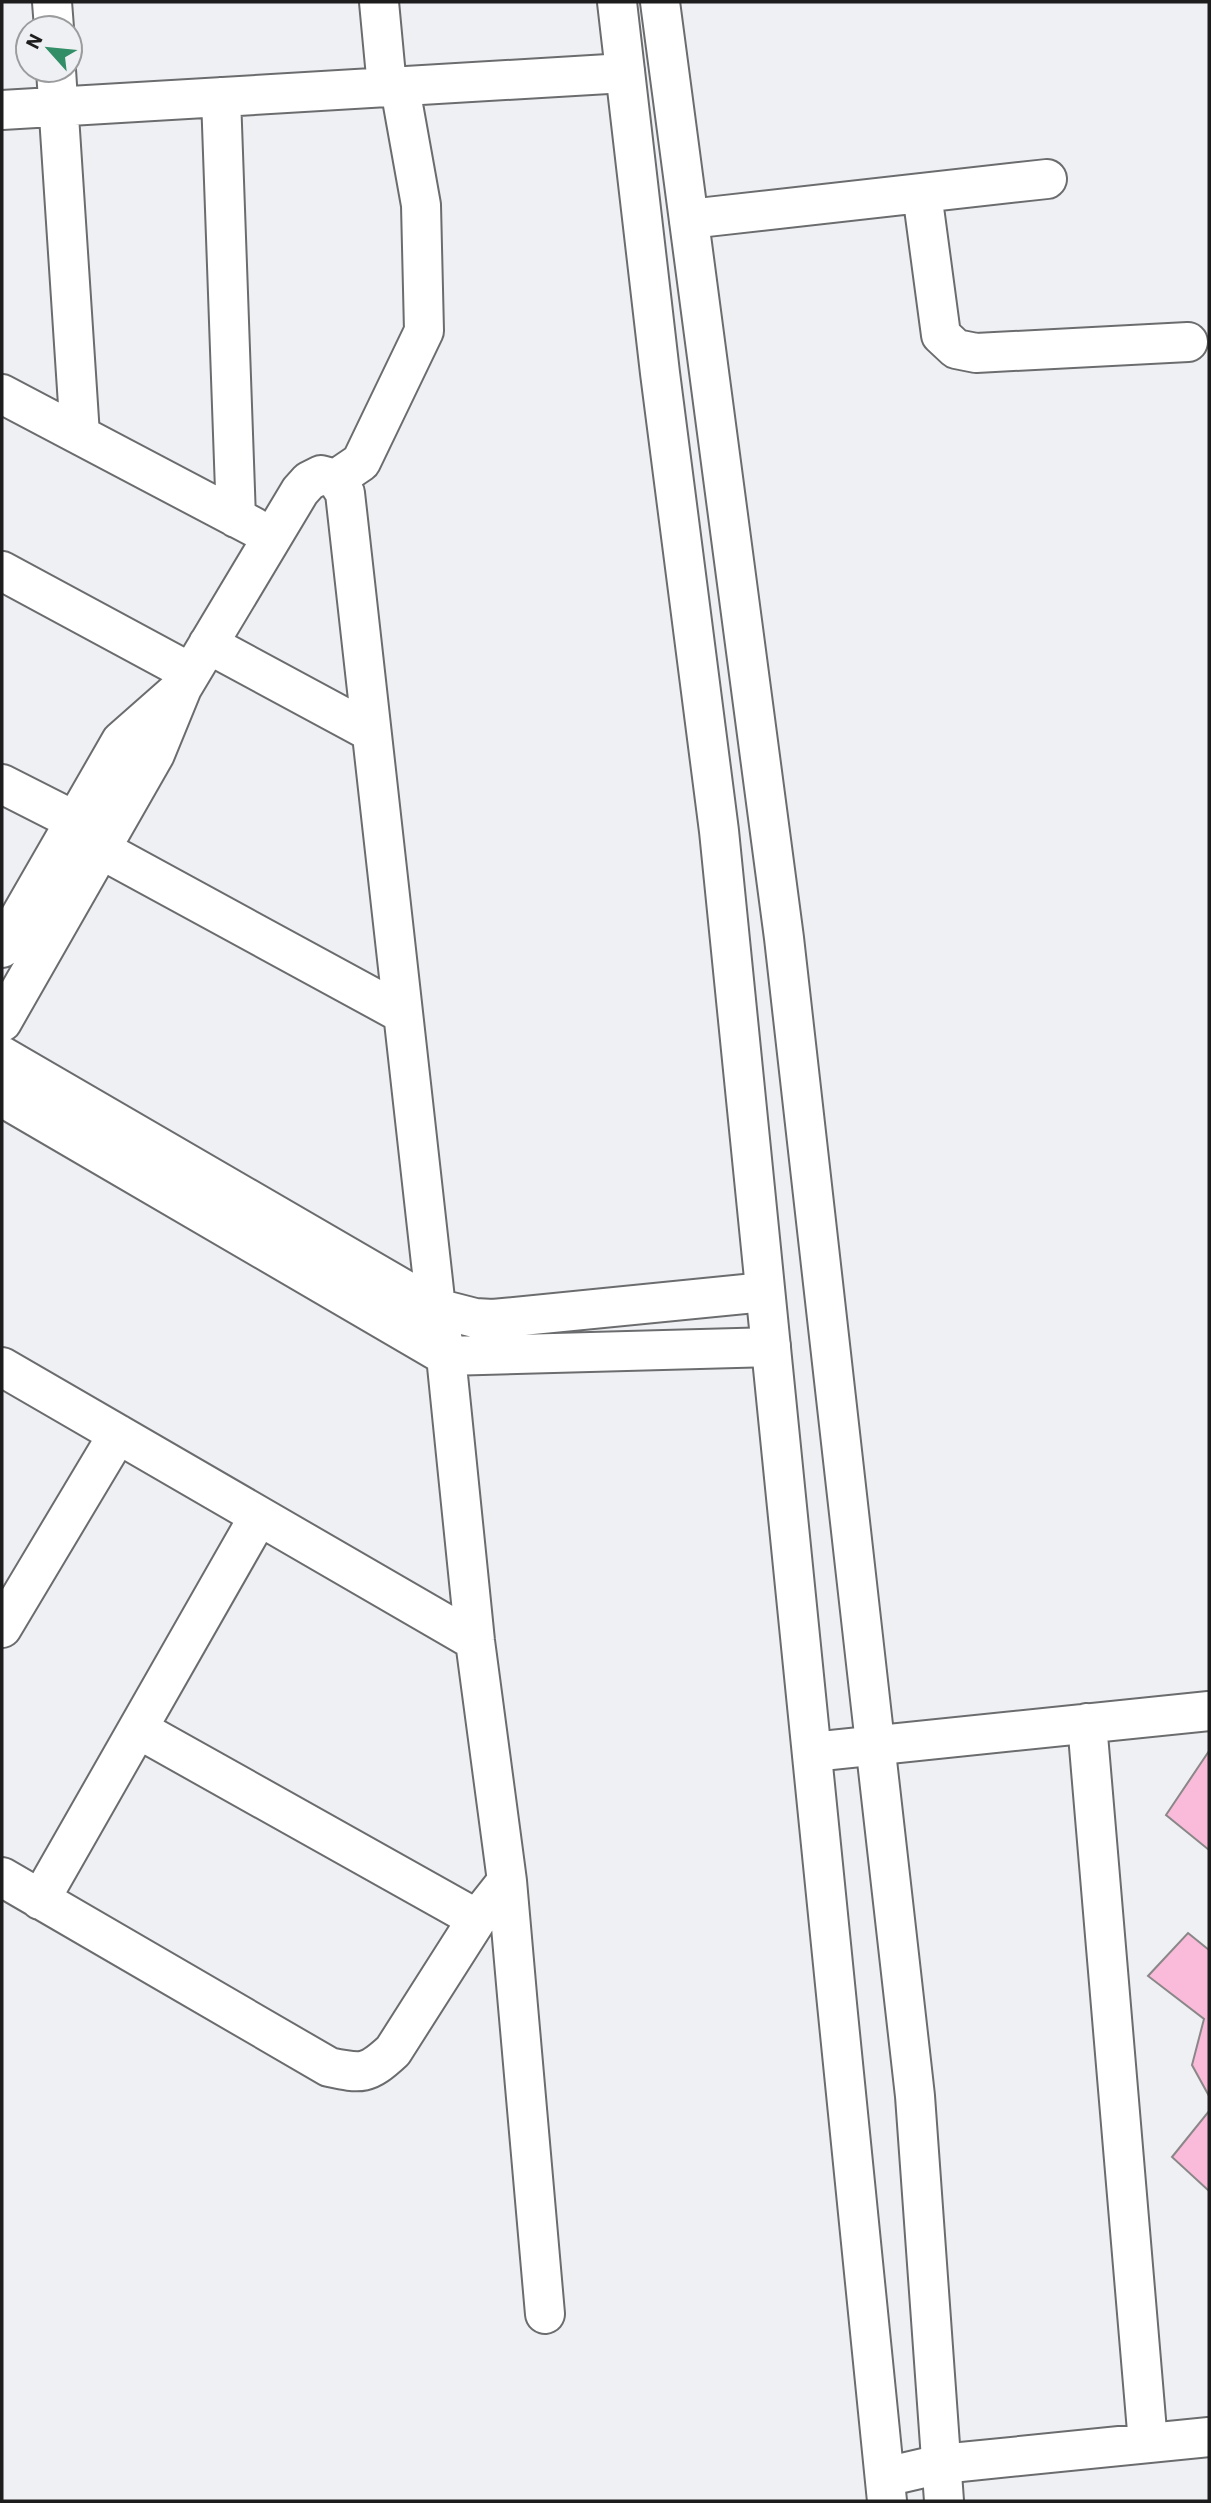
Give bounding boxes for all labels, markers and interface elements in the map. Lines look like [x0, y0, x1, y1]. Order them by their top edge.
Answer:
north arrow [14, 14, 84, 84]
text: N [20, 30, 48, 53]

